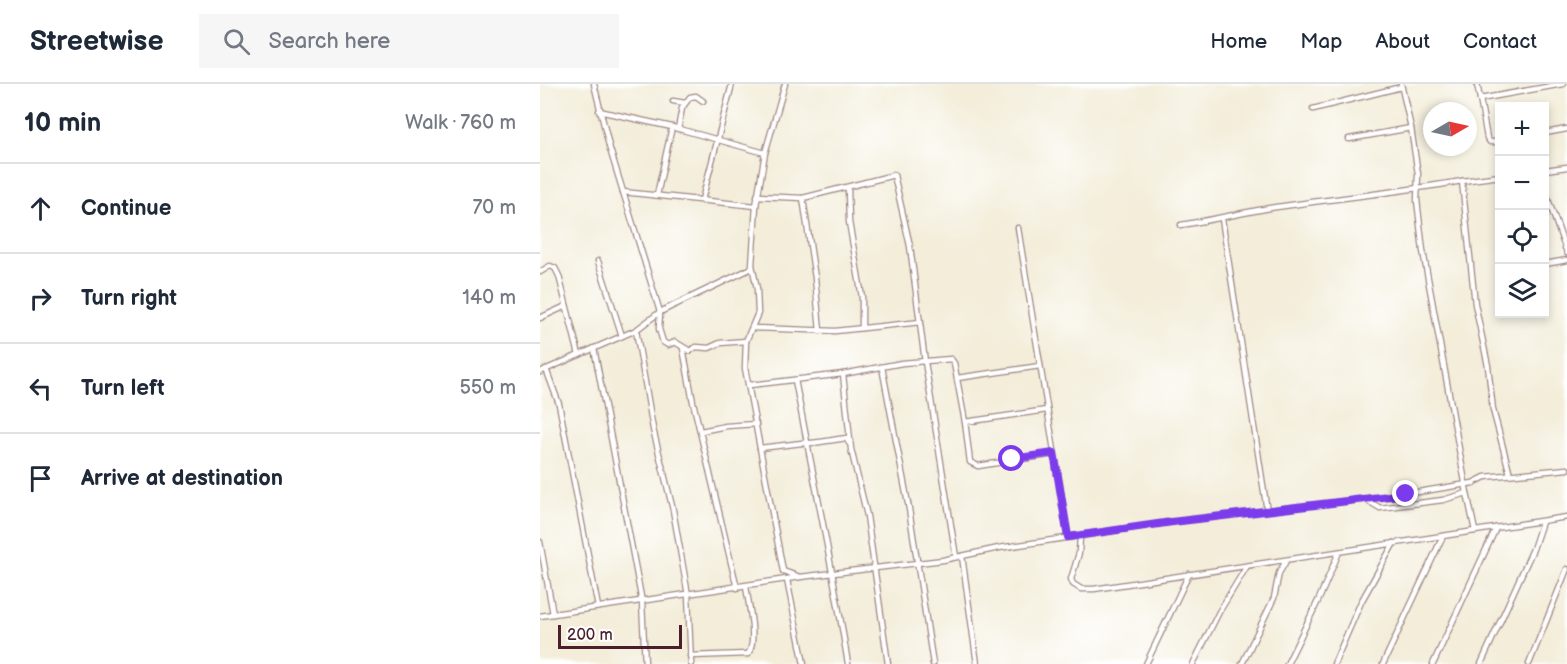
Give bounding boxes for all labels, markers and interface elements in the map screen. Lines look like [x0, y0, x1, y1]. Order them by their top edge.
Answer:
search box [199, 14, 619, 68]
text: Streetwise [30, 25, 163, 58]
icon: search [220, 25, 253, 58]
text: Search here [268, 28, 390, 55]
text: Home [1210, 29, 1267, 54]
text: Map [1300, 29, 1342, 54]
text: About [1375, 29, 1430, 54]
text: Contact [1463, 29, 1537, 54]
north arrow [1423, 102, 1477, 156]
map controls [1495, 102, 1549, 318]
button: + [1495, 102, 1549, 156]
text: 10 min [24, 108, 101, 139]
text: Walk · 760 m [405, 111, 516, 135]
button: − [1495, 156, 1549, 210]
icon: ahead [24, 192, 57, 225]
text: Continue [81, 195, 171, 222]
text: 70 m [472, 196, 516, 220]
button: locate [1495, 210, 1549, 264]
button: layers [1495, 264, 1549, 318]
icon: right [24, 282, 57, 315]
text: Turn right [81, 285, 177, 312]
text: 140 m [462, 286, 516, 310]
icon: left [24, 372, 57, 405]
text: Turn left [81, 375, 165, 402]
text: 550 m [459, 376, 516, 400]
route start [998, 445, 1024, 471]
icon: arrive [24, 462, 57, 495]
text: Arrive at destination [81, 465, 283, 492]
route end [1392, 480, 1418, 506]
scale bar [558, 622, 682, 650]
text: 200 m [567, 626, 613, 645]

